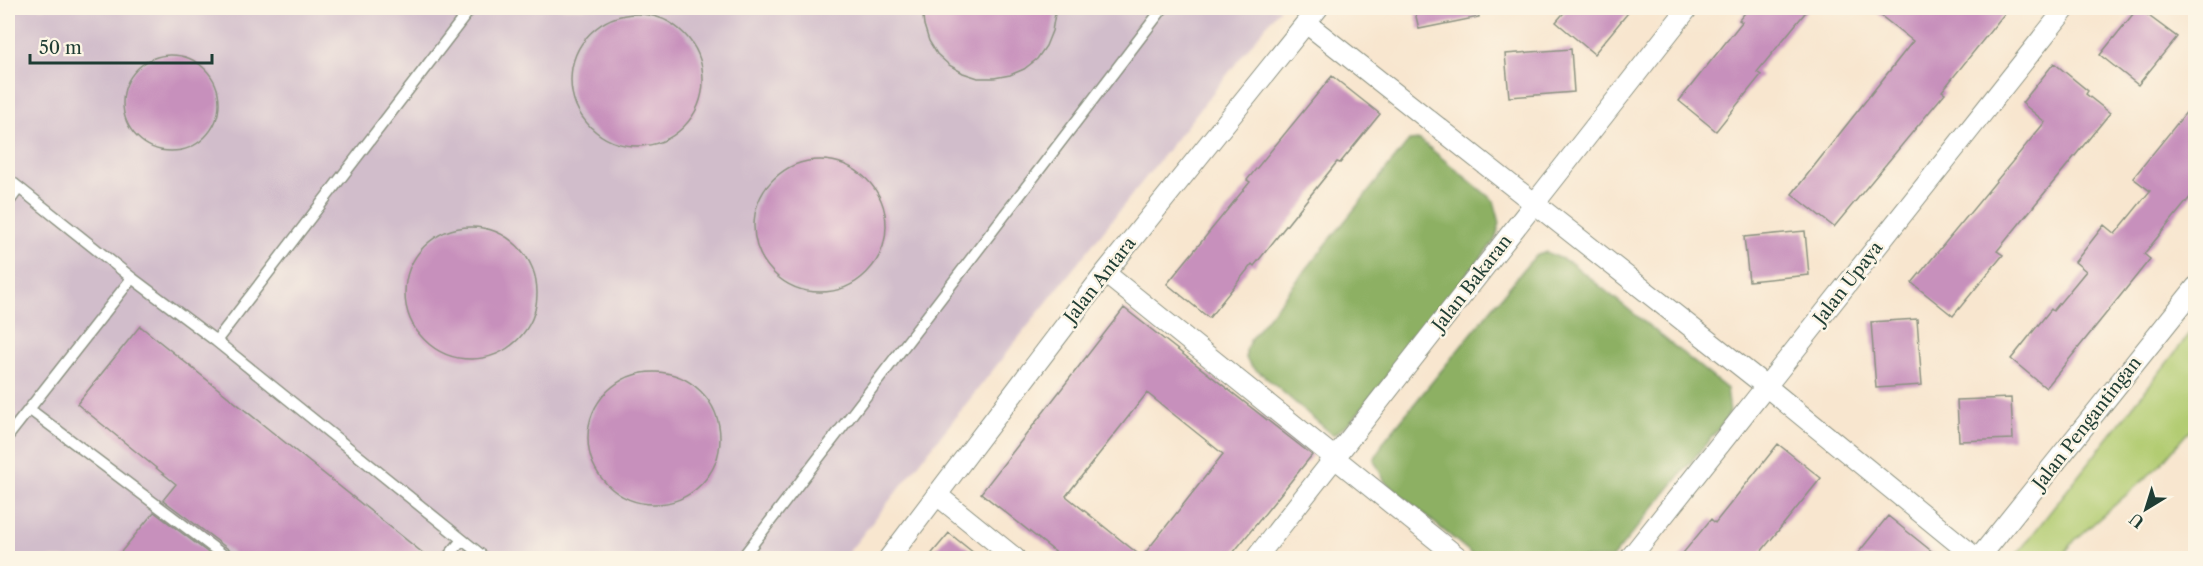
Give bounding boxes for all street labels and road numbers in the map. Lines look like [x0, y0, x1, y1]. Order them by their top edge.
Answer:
street label: Jalan Bakaran [1426, 230, 1516, 338]
street label: Jalan Antara [1058, 232, 1141, 330]
street label: Jalan Upaya [1807, 237, 1888, 331]
street label: Jalan Pengantingan [2026, 352, 2146, 496]

